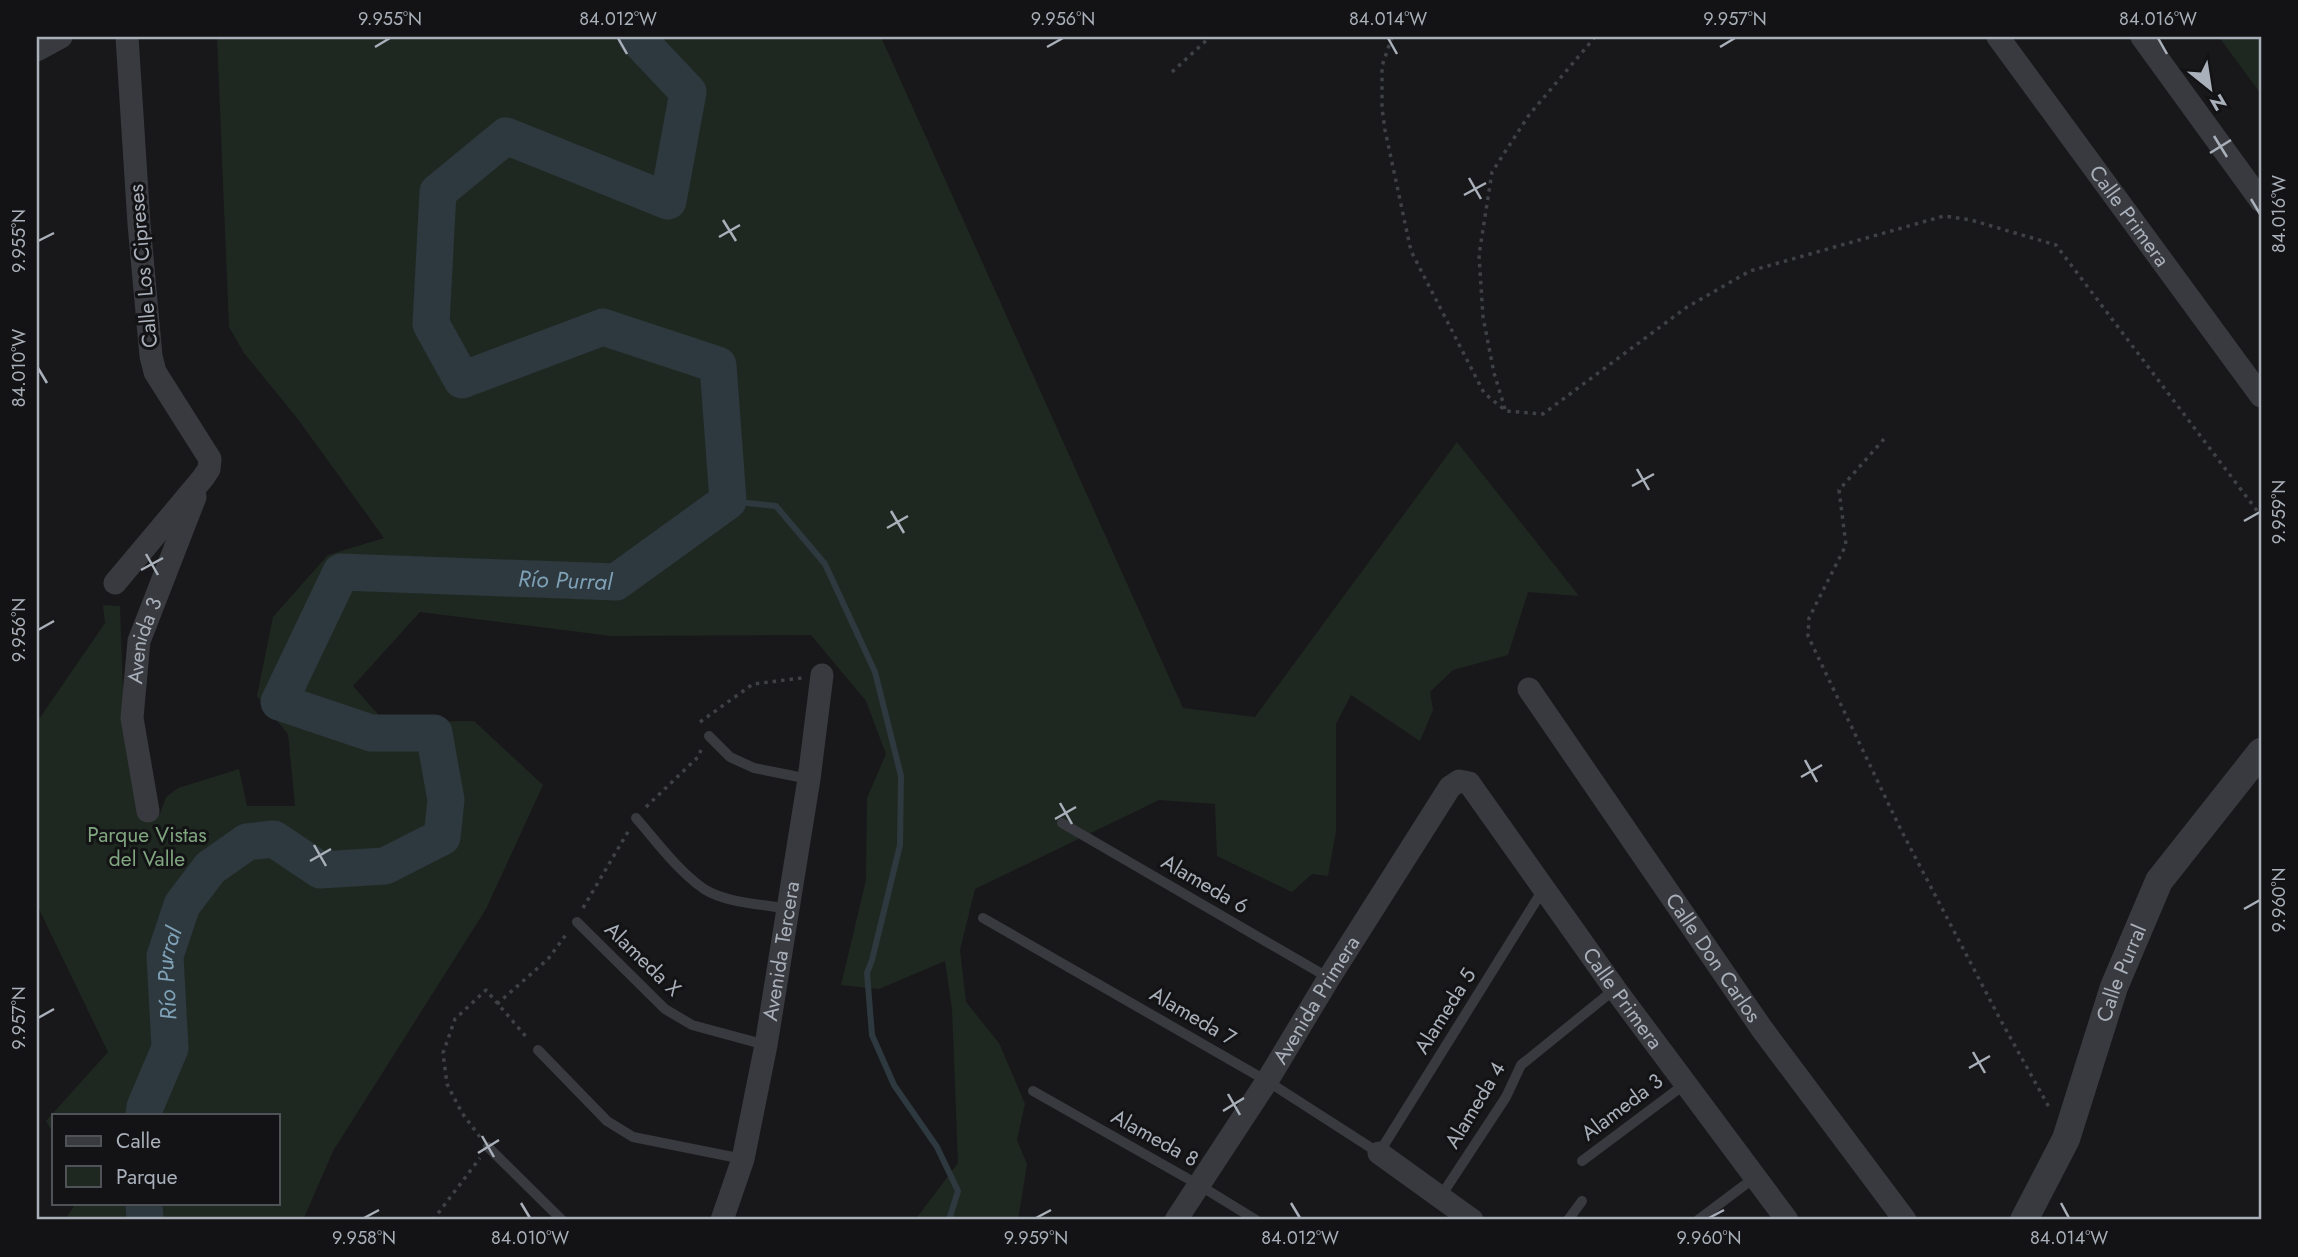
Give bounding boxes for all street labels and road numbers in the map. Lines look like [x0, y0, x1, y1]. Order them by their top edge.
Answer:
street label: Calle Primera [2082, 159, 2177, 273]
street label: Calle Los Cipreses [121, 183, 165, 349]
street label: Avenida 3 [120, 593, 170, 685]
street label: Alameda 6 [1156, 847, 1254, 921]
street label: Avenida Tercera [755, 879, 807, 1023]
street label: Calle Don Carlos [1658, 887, 1768, 1029]
street label: Alameda X [598, 915, 688, 1003]
street label: Calle Purral [2089, 920, 2154, 1026]
street label: Avenida Primera [1265, 930, 1367, 1070]
street label: Calle Primera [1575, 941, 1670, 1056]
street label: Alameda 5 [1407, 962, 1483, 1060]
street label: Alameda 7 [1144, 979, 1242, 1053]
street label: Alameda 4 [1437, 1056, 1513, 1154]
street label: Alameda 3 [1575, 1066, 1669, 1148]
street label: Alameda 8 [1106, 1102, 1204, 1174]

